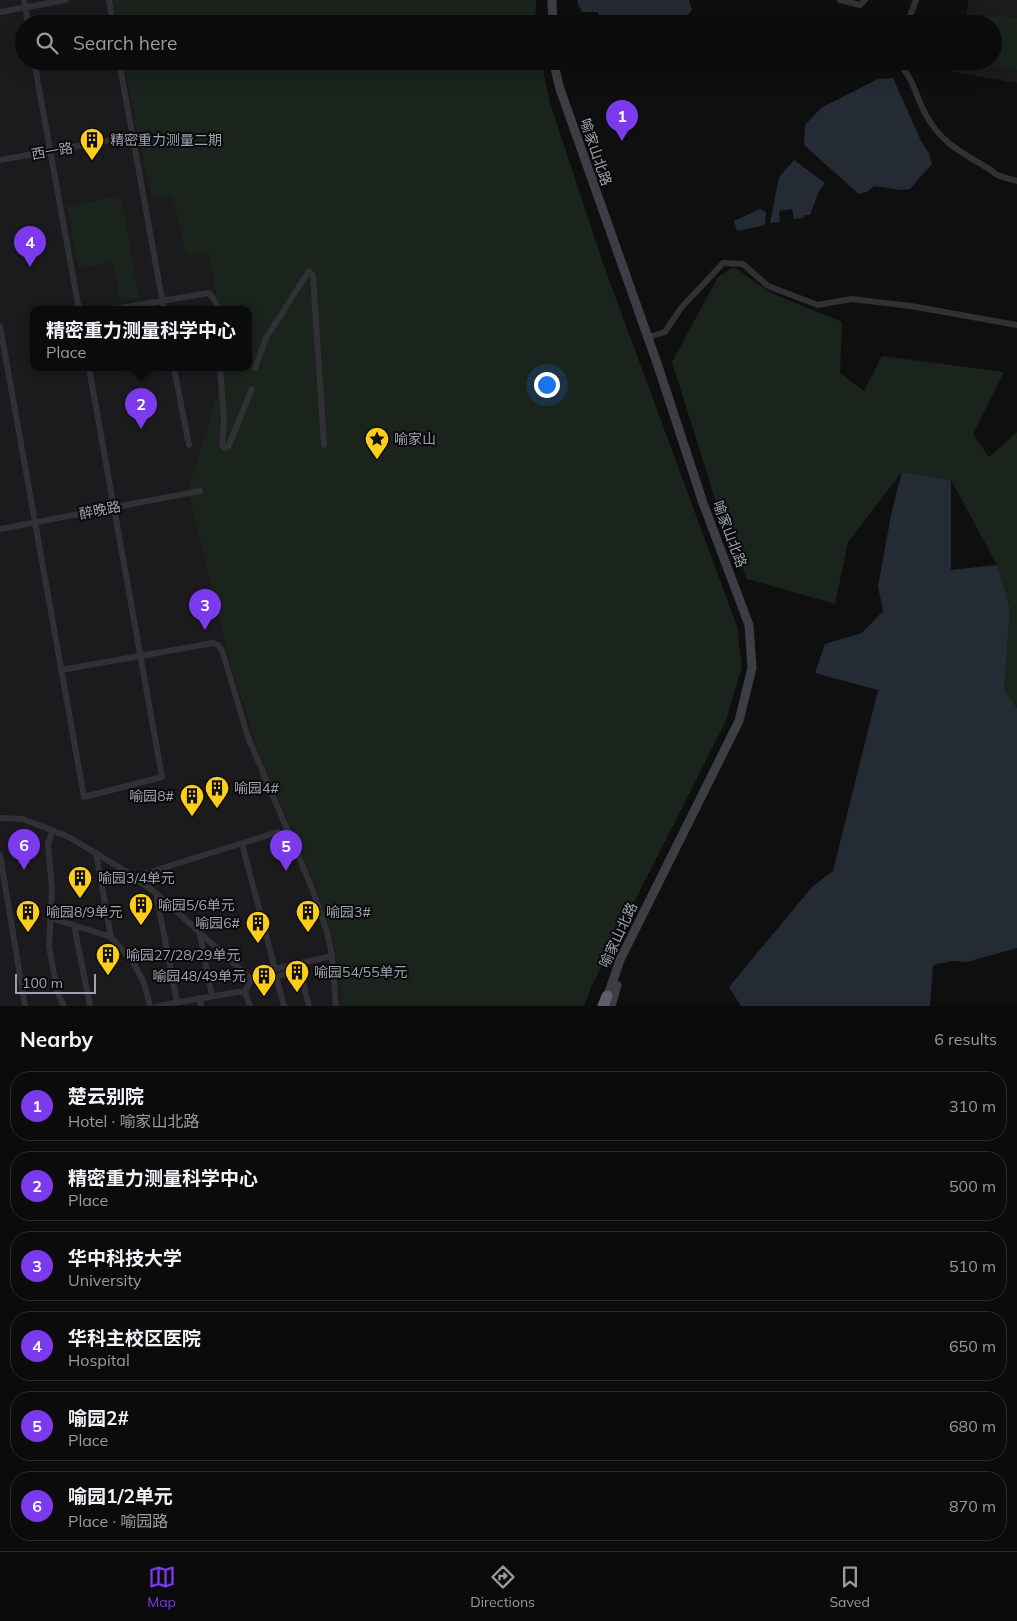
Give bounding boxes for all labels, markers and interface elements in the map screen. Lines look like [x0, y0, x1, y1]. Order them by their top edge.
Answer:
search box [15, 15, 1002, 70]
icon: search [33, 29, 61, 57]
text: Search here [73, 31, 177, 55]
pin: 1 [606, 100, 638, 141]
street label: 喻家山北路 [576, 116, 616, 188]
building icon: 精密重力测量二期 [79, 127, 105, 161]
place label: 精密重力测量二期 [110, 131, 222, 149]
street label: 西一路 [30, 138, 74, 164]
pin: 4 [14, 226, 46, 267]
popup [30, 306, 252, 371]
text: 精密重力测量科学中心 [46, 318, 236, 342]
text: Place [46, 342, 86, 362]
your location [534, 372, 560, 398]
pin: 2 [125, 388, 157, 429]
place icon: 喻家山 [364, 426, 390, 460]
place label: 喻家山 [394, 430, 436, 448]
street label: 醉晚路 [78, 497, 122, 523]
street label: 喻家山北路 [709, 498, 751, 570]
pin: 3 [189, 589, 221, 630]
building icon: 喻园4# [204, 775, 230, 809]
place label: 喻园4# [234, 779, 279, 797]
building icon: 喻园8# [179, 783, 205, 817]
place label: 喻园8# [129, 787, 174, 805]
pin: 6 [8, 829, 40, 870]
pin: 5 [270, 830, 302, 871]
building icon: 喻园3/4单元 [67, 865, 93, 899]
place label: 喻园3/4单元 [98, 869, 175, 887]
building icon: 喻园5/6单元 [128, 892, 154, 926]
place label: 喻园5/6单元 [158, 896, 235, 914]
building icon: 喻园8/9单元 [15, 899, 41, 933]
building icon: 喻园3# [295, 899, 321, 933]
street label: 喻家山北路 [595, 899, 641, 971]
place label: 喻园8/9单元 [46, 903, 123, 921]
place label: 喻园3# [326, 903, 371, 921]
building icon: 喻园6# [245, 910, 271, 944]
place label: 喻园6# [195, 914, 240, 932]
building icon: 喻园27/28/29单元 [95, 942, 121, 976]
place label: 喻园27/28/29单元 [126, 946, 240, 964]
building icon: 喻园54/55单元 [284, 959, 310, 993]
building icon: 喻园48/49单元 [251, 963, 277, 997]
place label: 喻园54/55单元 [314, 963, 408, 981]
place label: 喻园48/49单元 [152, 967, 246, 985]
scale bar [15, 971, 96, 994]
text: 100 m [22, 974, 63, 992]
text: Nearby [20, 1026, 93, 1052]
text: 6 results [934, 1029, 997, 1049]
text: 楚云别院 [68, 1084, 144, 1108]
text: 1 [32, 1096, 42, 1116]
text: 310 m [949, 1096, 996, 1116]
text: Hotel · 喻家山北路 [68, 1111, 199, 1131]
text: 精密重力测量科学中心 [68, 1166, 258, 1190]
text: 2 [32, 1176, 42, 1196]
text: 500 m [949, 1176, 996, 1196]
text: Place [68, 1190, 108, 1210]
text: 华中科技大学 [68, 1246, 182, 1270]
text: 3 [32, 1256, 42, 1276]
text: 510 m [949, 1256, 996, 1276]
text: University [68, 1270, 142, 1290]
text: 华科主校区医院 [68, 1326, 201, 1350]
text: 4 [32, 1336, 42, 1356]
text: 650 m [949, 1336, 996, 1356]
text: Hospital [68, 1350, 130, 1370]
text: 喻园2# [68, 1406, 129, 1430]
text: 5 [32, 1416, 42, 1436]
text: 680 m [949, 1416, 996, 1436]
text: Place [68, 1430, 108, 1450]
text: 喻园1/2单元 [68, 1484, 173, 1508]
text: 6 [32, 1496, 42, 1516]
text: 870 m [949, 1496, 996, 1516]
text: Place · 喻园路 [68, 1511, 168, 1531]
tab: Map [147, 1563, 176, 1611]
tab: Directions [470, 1563, 535, 1611]
tab: Saved [829, 1563, 870, 1611]

